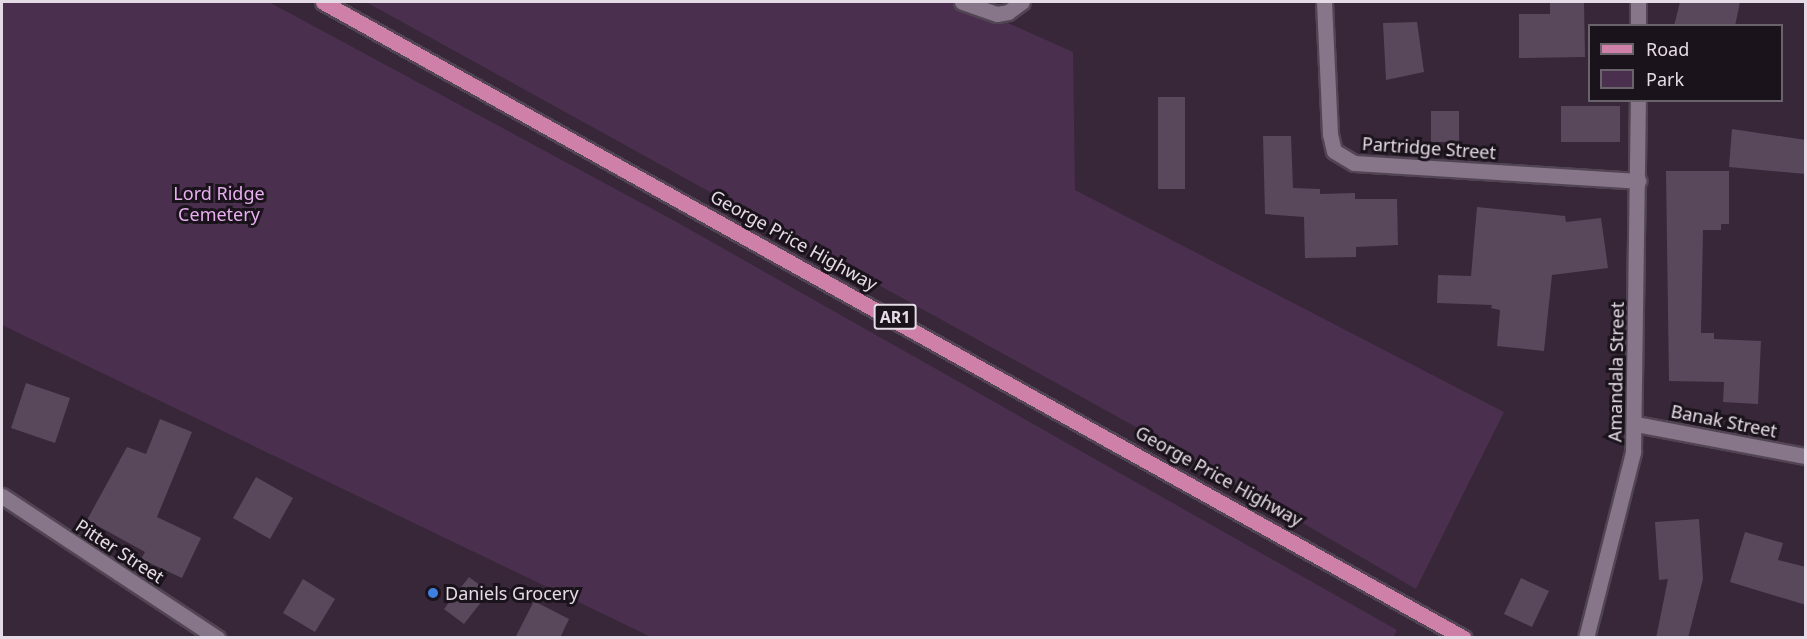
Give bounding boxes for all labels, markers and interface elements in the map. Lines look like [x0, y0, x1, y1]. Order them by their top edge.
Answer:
legend [1588, 24, 1783, 102]
text: Road [1646, 37, 1689, 61]
text: Park [1646, 67, 1684, 91]
street label: Partridge Street [1361, 133, 1497, 163]
park label: Lord Ridge Cemetery [173, 183, 265, 226]
street label: George Price Highway [707, 185, 881, 295]
street label: Amandala Street [1604, 302, 1628, 442]
road number: AR1 [872, 304, 918, 330]
street label: Banak Street [1669, 400, 1779, 442]
street label: George Price Highway [1132, 421, 1306, 531]
street label: Pitter Street [72, 514, 168, 588]
place label: Daniels Grocery [445, 582, 579, 604]
marker: Daniels Grocery [426, 586, 440, 600]

